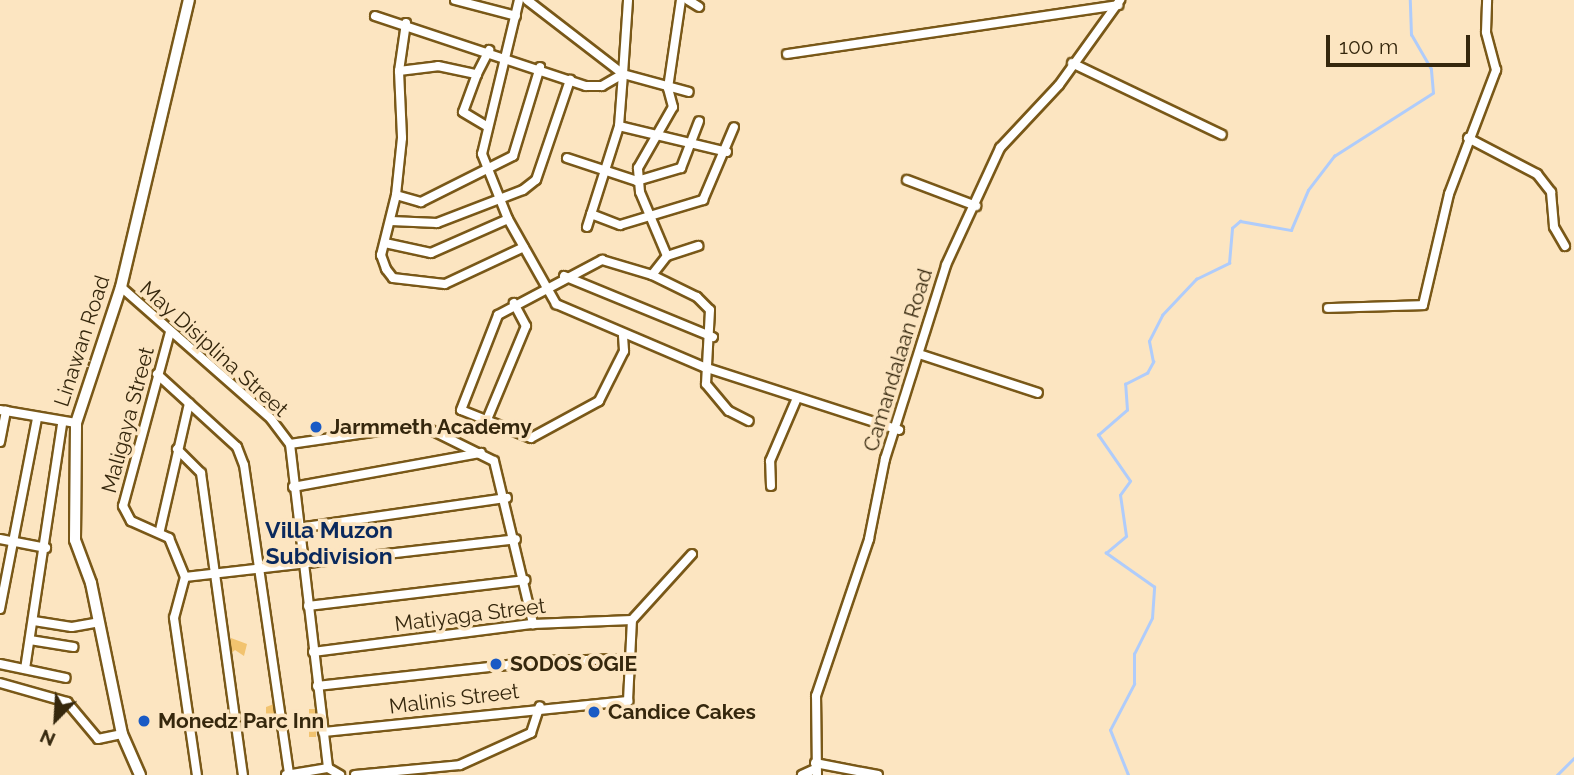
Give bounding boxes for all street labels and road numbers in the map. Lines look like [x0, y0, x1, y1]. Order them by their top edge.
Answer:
street label: Camandalaan Road [858, 266, 938, 454]
street label: Linawan Road [49, 272, 115, 410]
street label: May Disiplina Street [135, 276, 293, 422]
street label: Maligaya Street [96, 344, 160, 496]
street label: Matiyaga Street [393, 593, 547, 637]
street label: Malinis Street [388, 679, 520, 719]

